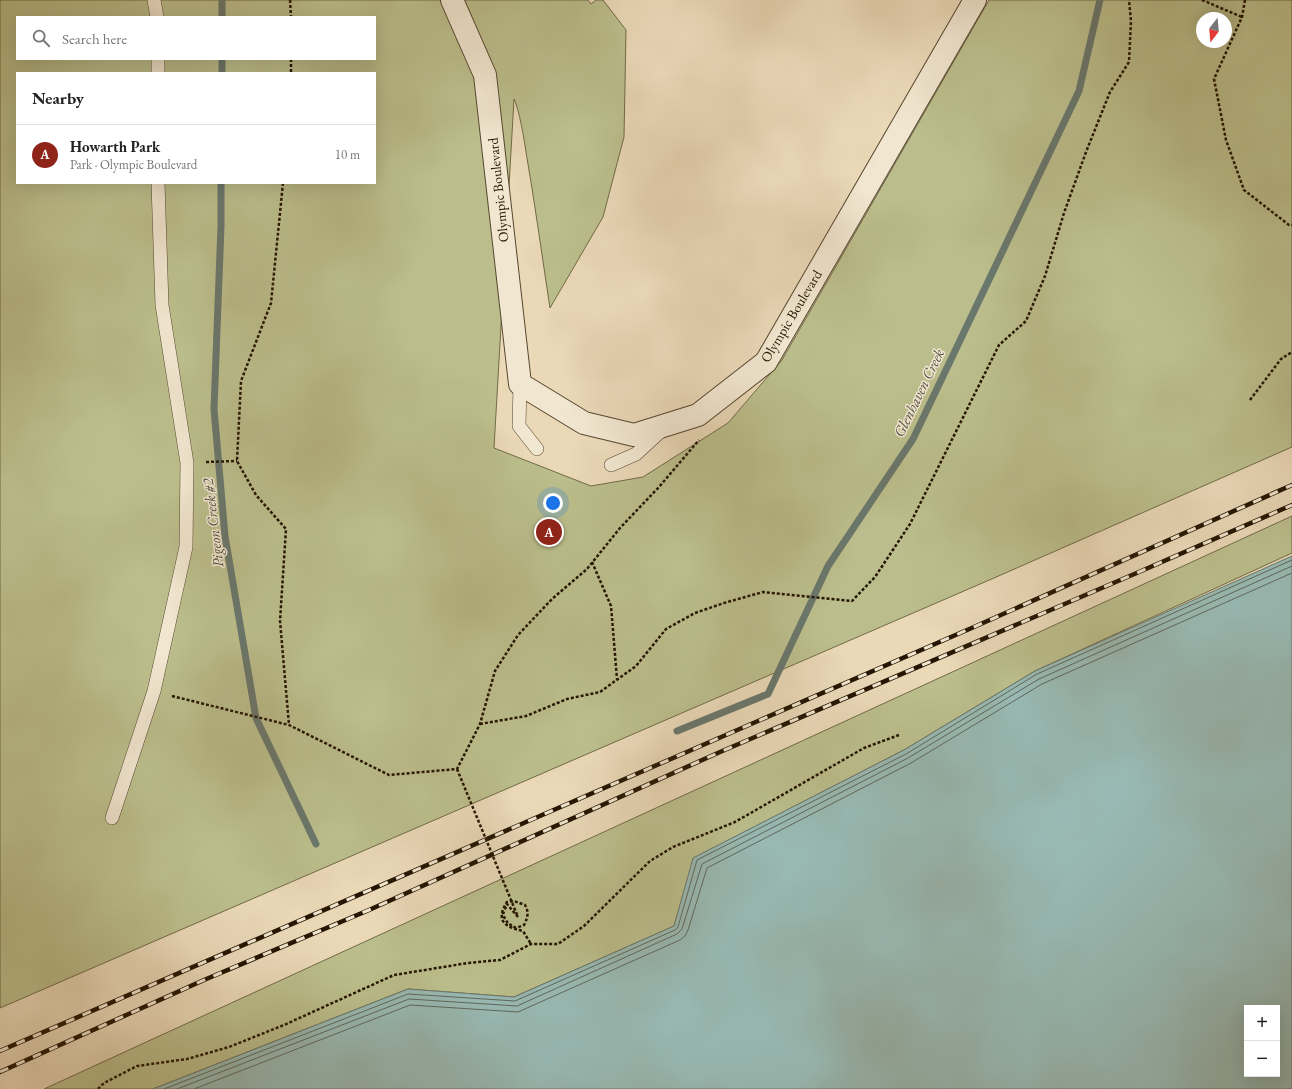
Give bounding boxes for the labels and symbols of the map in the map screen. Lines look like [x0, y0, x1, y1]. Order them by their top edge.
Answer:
north arrow [1196, 12, 1232, 48]
street label: Olympic Boulevard [483, 136, 512, 243]
street label: Olympic Boulevard [756, 266, 826, 366]
water label: Glenhaven Creek [889, 345, 948, 440]
water label: Pigeon Creek #2 [198, 477, 227, 569]
your location [543, 493, 563, 513]
pin: A [536, 517, 562, 547]

